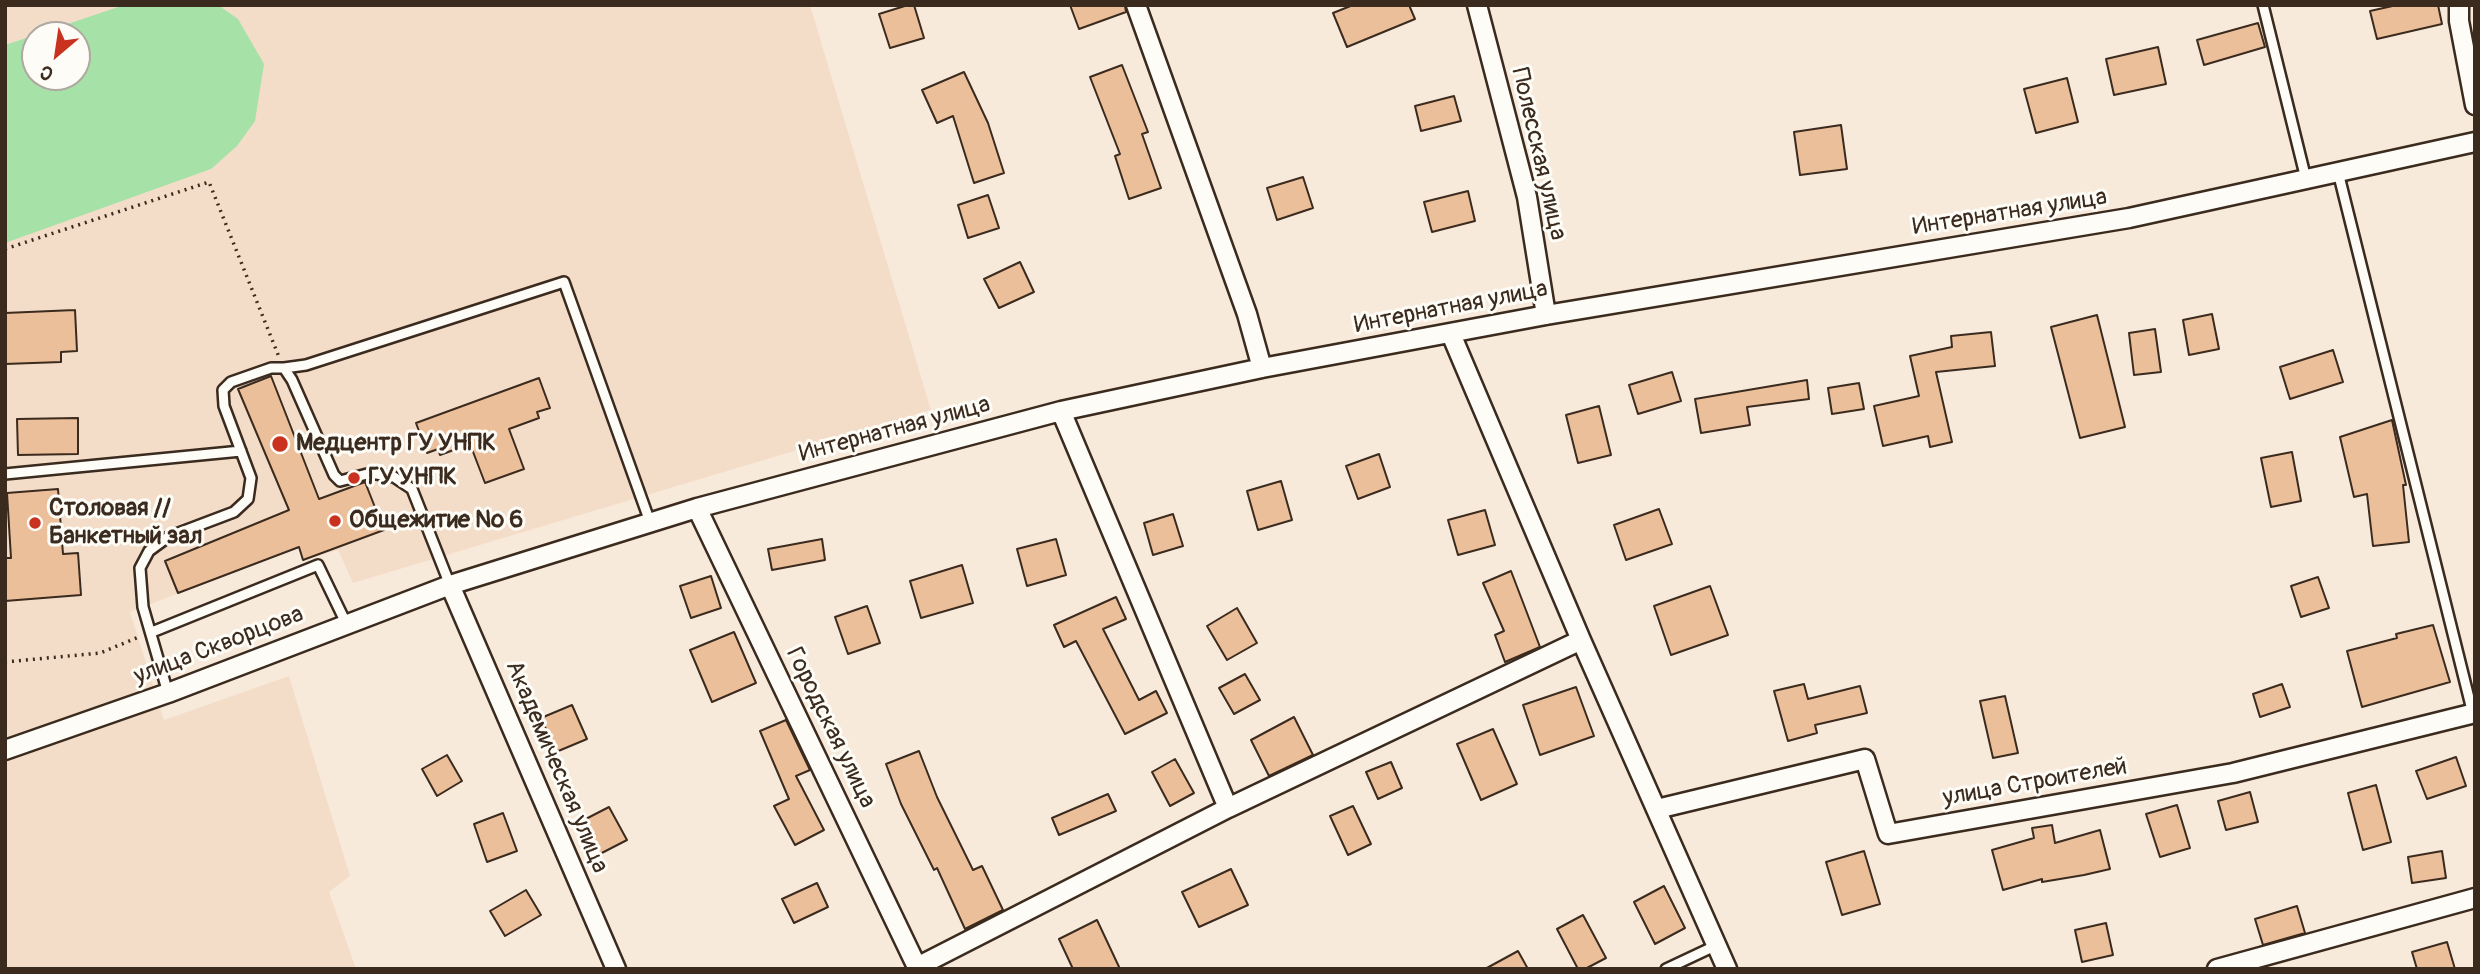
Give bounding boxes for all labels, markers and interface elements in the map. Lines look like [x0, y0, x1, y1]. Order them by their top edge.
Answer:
north arrow [21, 21, 91, 91]
text: С [36, 59, 58, 86]
street label: Полесская улица [1504, 65, 1572, 243]
street label: Интернатная улица [1911, 183, 2109, 243]
street label: Интернатная улица [1352, 275, 1550, 341]
street label: Интернатная улица [797, 391, 993, 469]
place label: Медцентр ГУ УНПК [296, 430, 496, 458]
marker: Медцентр ГУ УНПК [270, 434, 290, 454]
place label: ГУ УНПК [368, 464, 457, 492]
marker: ГУ УНПК [346, 470, 362, 486]
place label: Столовая // Банкетный зал [49, 495, 202, 551]
place label: Общежитие № 6 [349, 507, 523, 535]
marker: Общежитие № 6 [327, 513, 343, 529]
marker: Столовая // Банкетный зал [27, 515, 43, 531]
street label: улица Скворцова [130, 600, 308, 692]
street label: Городская улица [779, 643, 881, 813]
street label: Академическая улица [498, 657, 614, 877]
street label: улица Строителей [1941, 753, 2129, 813]

